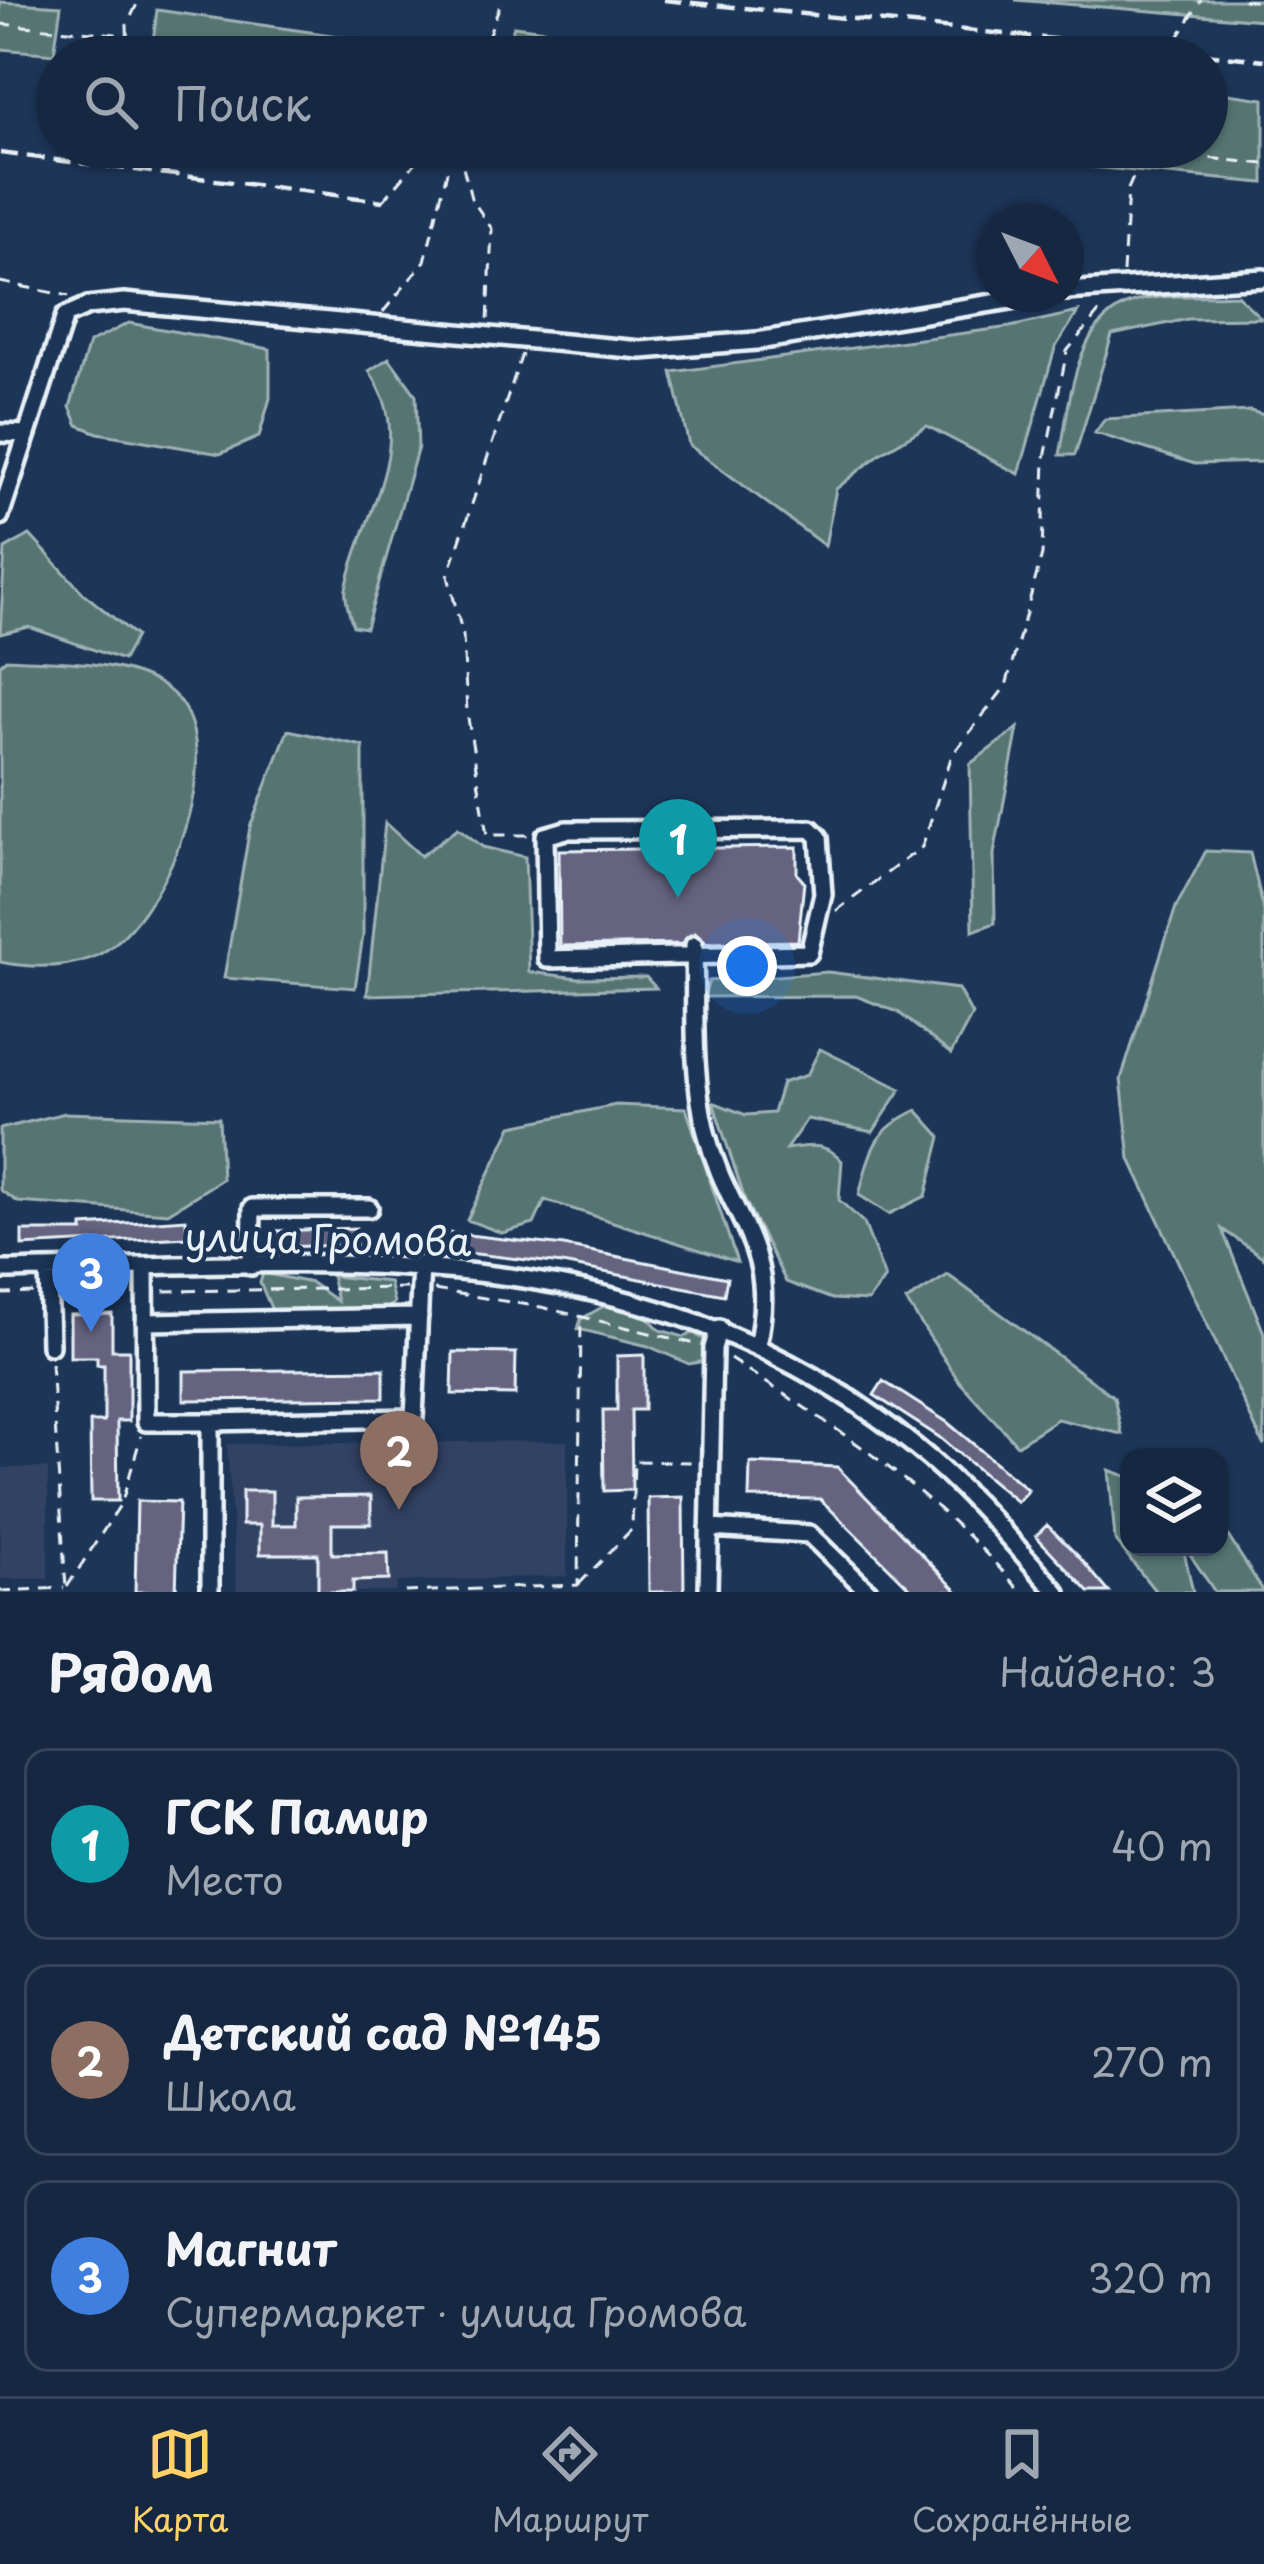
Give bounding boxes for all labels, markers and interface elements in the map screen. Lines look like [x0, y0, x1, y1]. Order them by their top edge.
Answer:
search box [36, 36, 1228, 168]
text: Поиск [174, 68, 311, 136]
icon: search [78, 69, 144, 135]
north arrow [976, 204, 1084, 312]
pin: 1 [639, 799, 717, 898]
your location [717, 936, 777, 996]
street label: улица Громова [184, 1205, 473, 1269]
pin: 3 [52, 1233, 130, 1332]
pin: 2 [360, 1411, 438, 1510]
map controls [1120, 1448, 1228, 1556]
button: layers [1120, 1448, 1228, 1556]
text: Рядом [48, 1632, 214, 1709]
text: Найдено: 3 [999, 1641, 1216, 1700]
text: ГСК Памир [165, 1781, 428, 1849]
text: 1 [81, 1815, 99, 1874]
text: 40 m [1111, 1815, 1213, 1874]
text: Место [165, 1849, 284, 1908]
text: Детский сад №145 [165, 1997, 602, 2065]
text: 2 [76, 2031, 104, 2090]
text: 270 m [1091, 2031, 1213, 2090]
text: Школа [165, 2065, 296, 2124]
text: Магнит [165, 2213, 336, 2281]
text: 3 [77, 2247, 103, 2306]
text: 320 m [1088, 2247, 1213, 2306]
text: Супермаркет · улица Громова [165, 2281, 746, 2340]
tab: Карта [132, 2421, 229, 2543]
tab: Маршрут [492, 2421, 648, 2543]
tab: Сохранённые [912, 2421, 1132, 2543]

